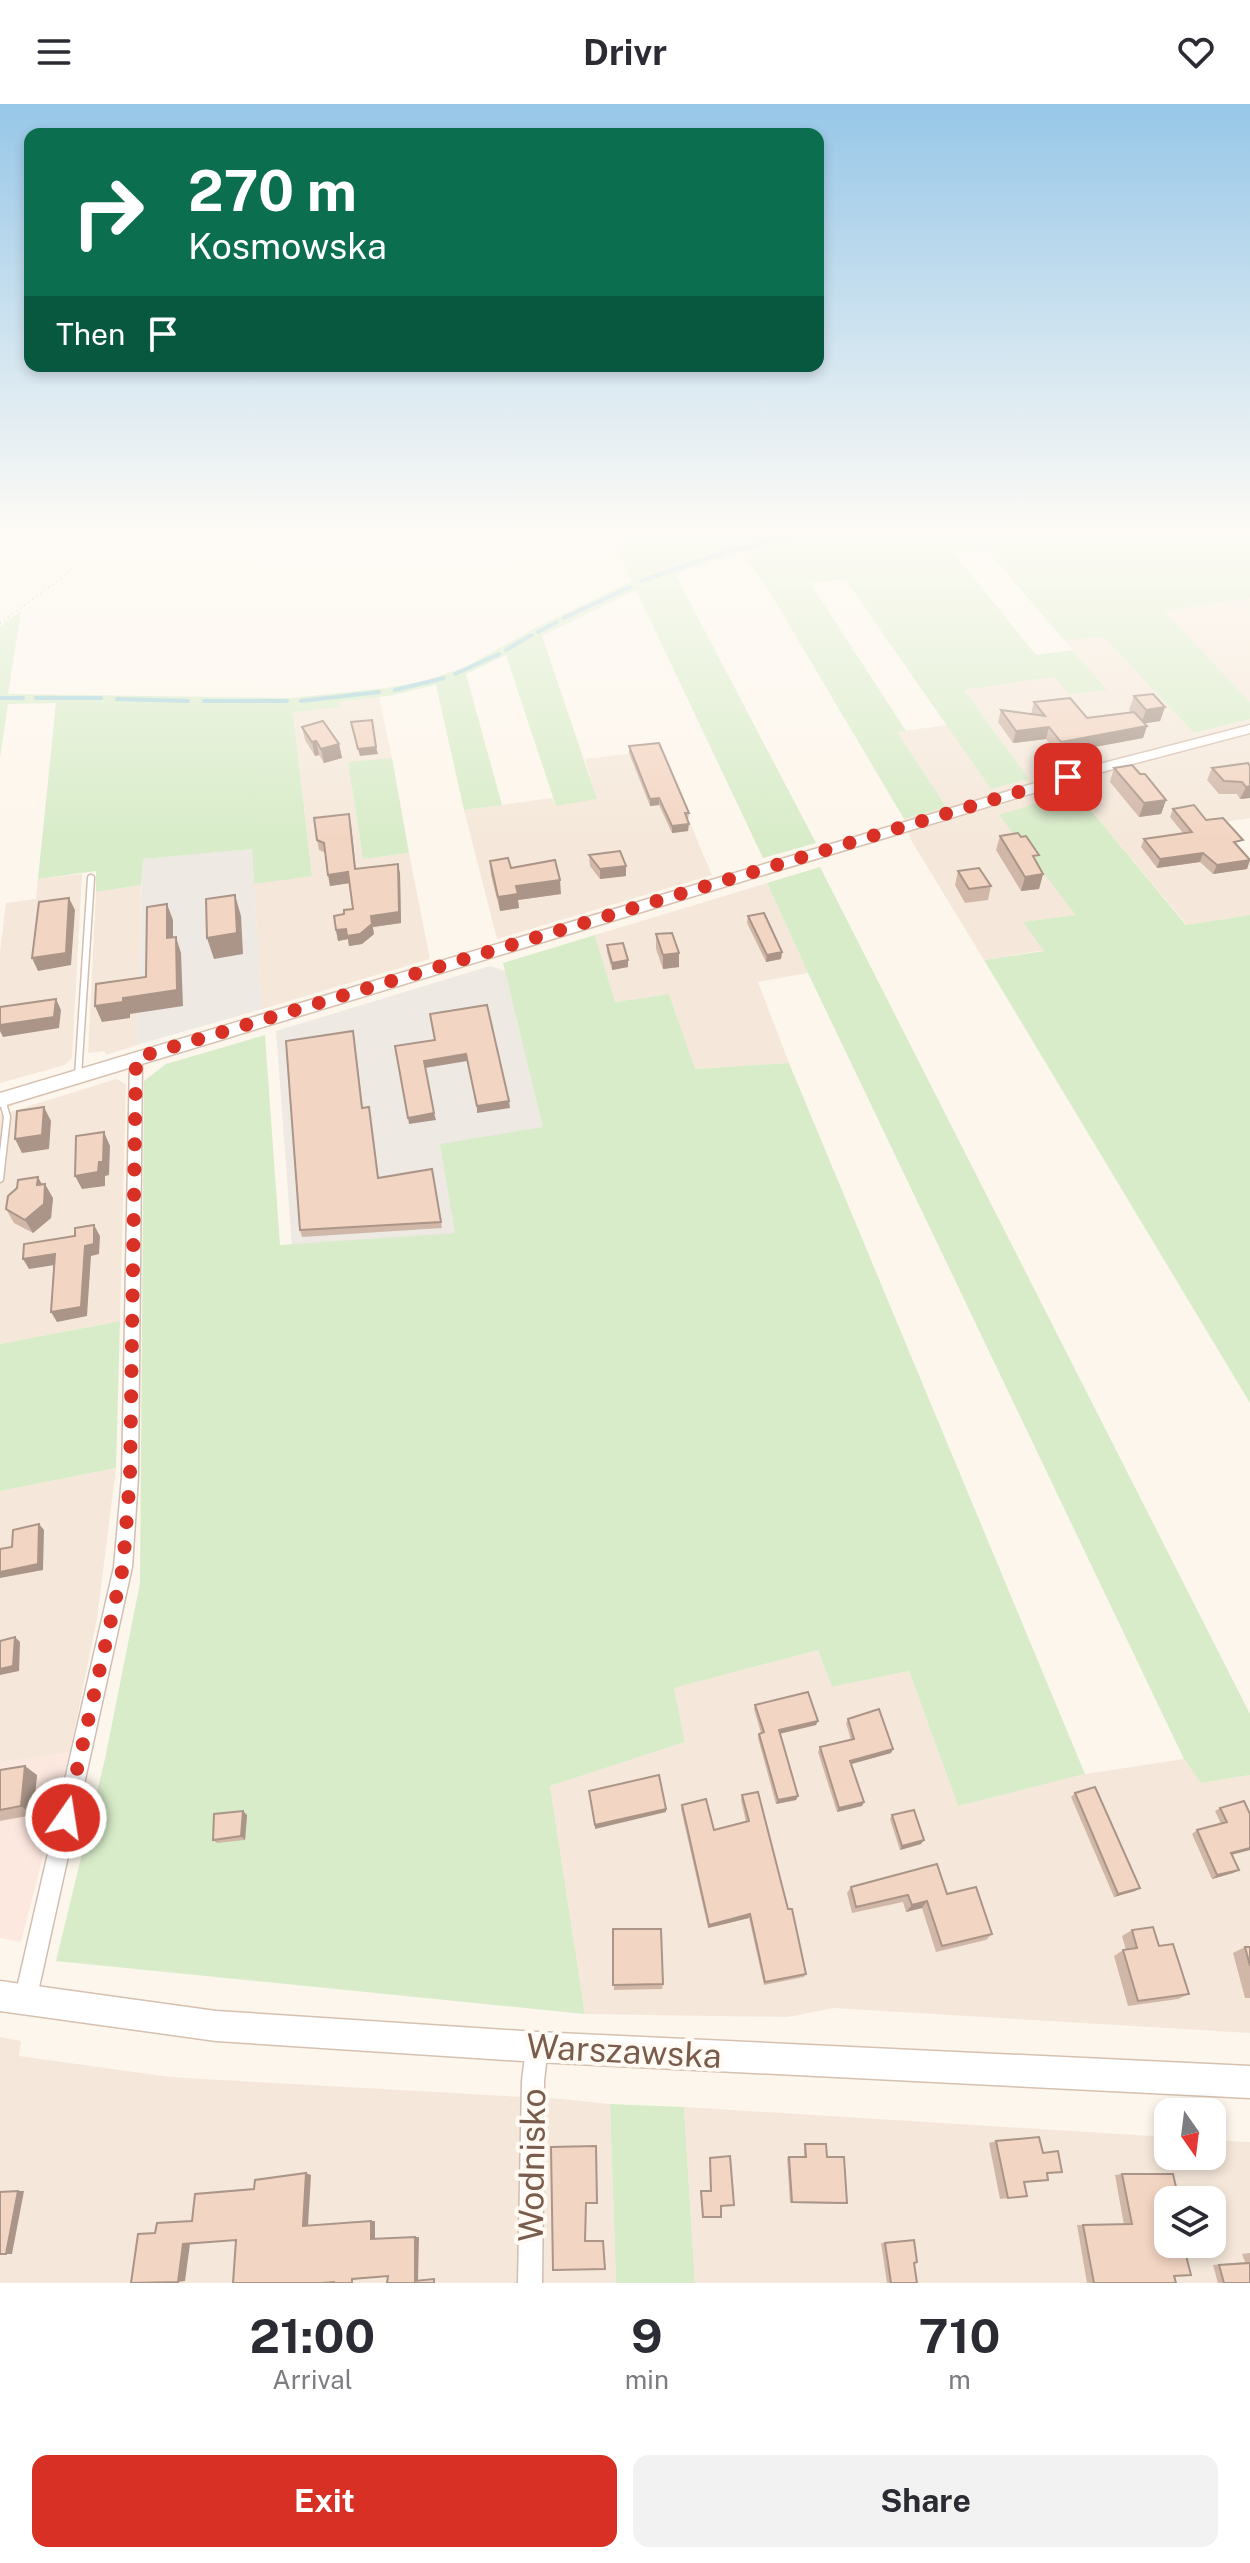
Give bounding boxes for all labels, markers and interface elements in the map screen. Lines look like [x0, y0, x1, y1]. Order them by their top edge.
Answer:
icon: menu [32, 30, 76, 74]
icon: heart [1174, 30, 1218, 74]
text: Drivr [583, 31, 667, 73]
text: 270 m [188, 158, 357, 224]
icon: right [56, 160, 160, 264]
text: Kosmowska [188, 225, 387, 267]
icon: arrive [141, 312, 185, 356]
text: Then [56, 316, 125, 352]
pin [1034, 743, 1102, 811]
icon: arrive [1046, 755, 1090, 799]
position arrow [24, 1776, 108, 1860]
street label: Warszawska [525, 2026, 723, 2076]
street label: Wodnisko [511, 2088, 553, 2242]
north arrow [1154, 2098, 1226, 2170]
map controls [1154, 2098, 1226, 2258]
button: layers [1154, 2186, 1226, 2258]
text: 21:00 [250, 2307, 375, 2364]
text: 9 [631, 2307, 663, 2364]
text: 710 [918, 2307, 1000, 2364]
text: Arrival [272, 2364, 353, 2395]
text: min [625, 2364, 669, 2395]
text: m [948, 2364, 971, 2395]
button: Exit [32, 2455, 617, 2547]
button: Share [633, 2455, 1218, 2547]

